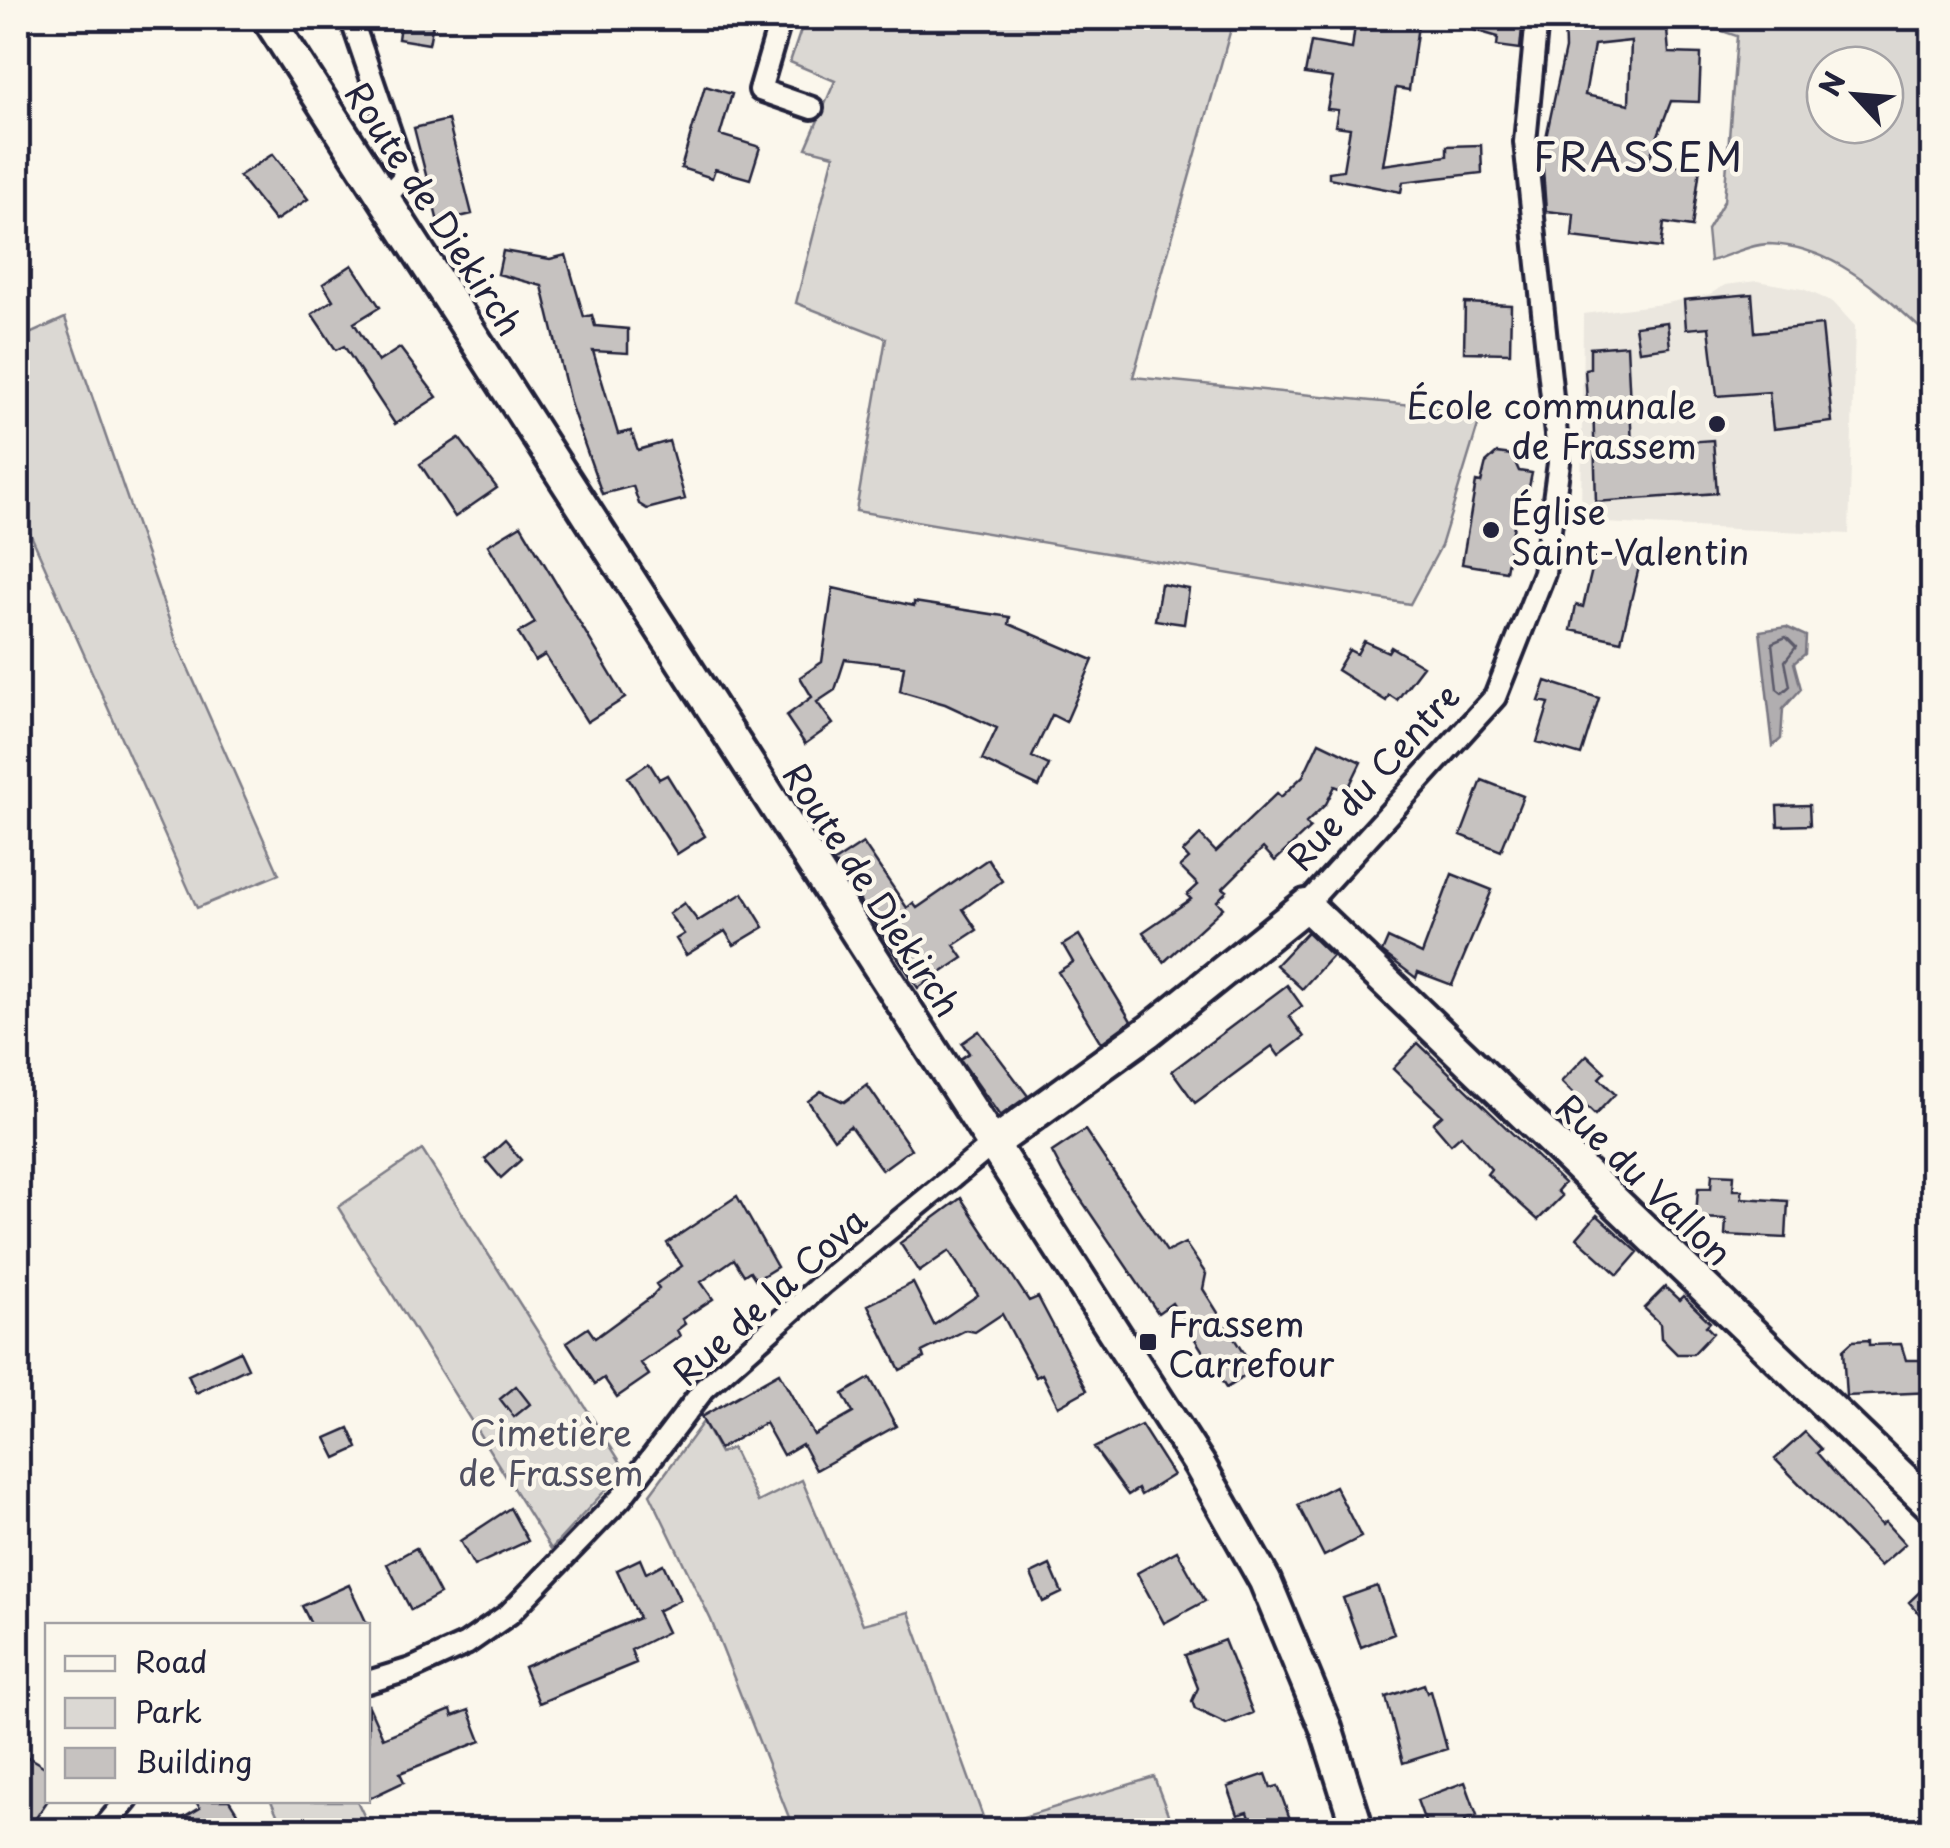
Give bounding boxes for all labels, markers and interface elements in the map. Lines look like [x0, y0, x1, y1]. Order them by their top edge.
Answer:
north arrow [1805, 45, 1905, 145]
text: N [1807, 64, 1855, 103]
street label: Route de Diekirch [333, 70, 537, 346]
district label: FRASSEM [1533, 125, 1745, 186]
place label: École communale de Frassem [1406, 378, 1697, 471]
marker: École communale de Frassem [1706, 413, 1728, 435]
place label: Église Saint-Valentin [1511, 484, 1749, 577]
marker: Église Saint-Valentin [1480, 519, 1502, 541]
street label: Rue du Centre [1273, 670, 1471, 882]
street label: Route de Diekirch [771, 751, 975, 1027]
street label: Rue du Vallon [1545, 1081, 1745, 1277]
street label: Rue de la Cova [660, 1193, 878, 1397]
place label: Frassem Carrefour [1168, 1296, 1335, 1389]
marker: Frassem Carrefour [1137, 1331, 1159, 1353]
park label: Cimetière de Frassem [458, 1405, 644, 1498]
legend [45, 1623, 370, 1803]
text: Road [135, 1638, 208, 1683]
text: Park [135, 1688, 202, 1733]
text: Building [135, 1738, 252, 1783]

